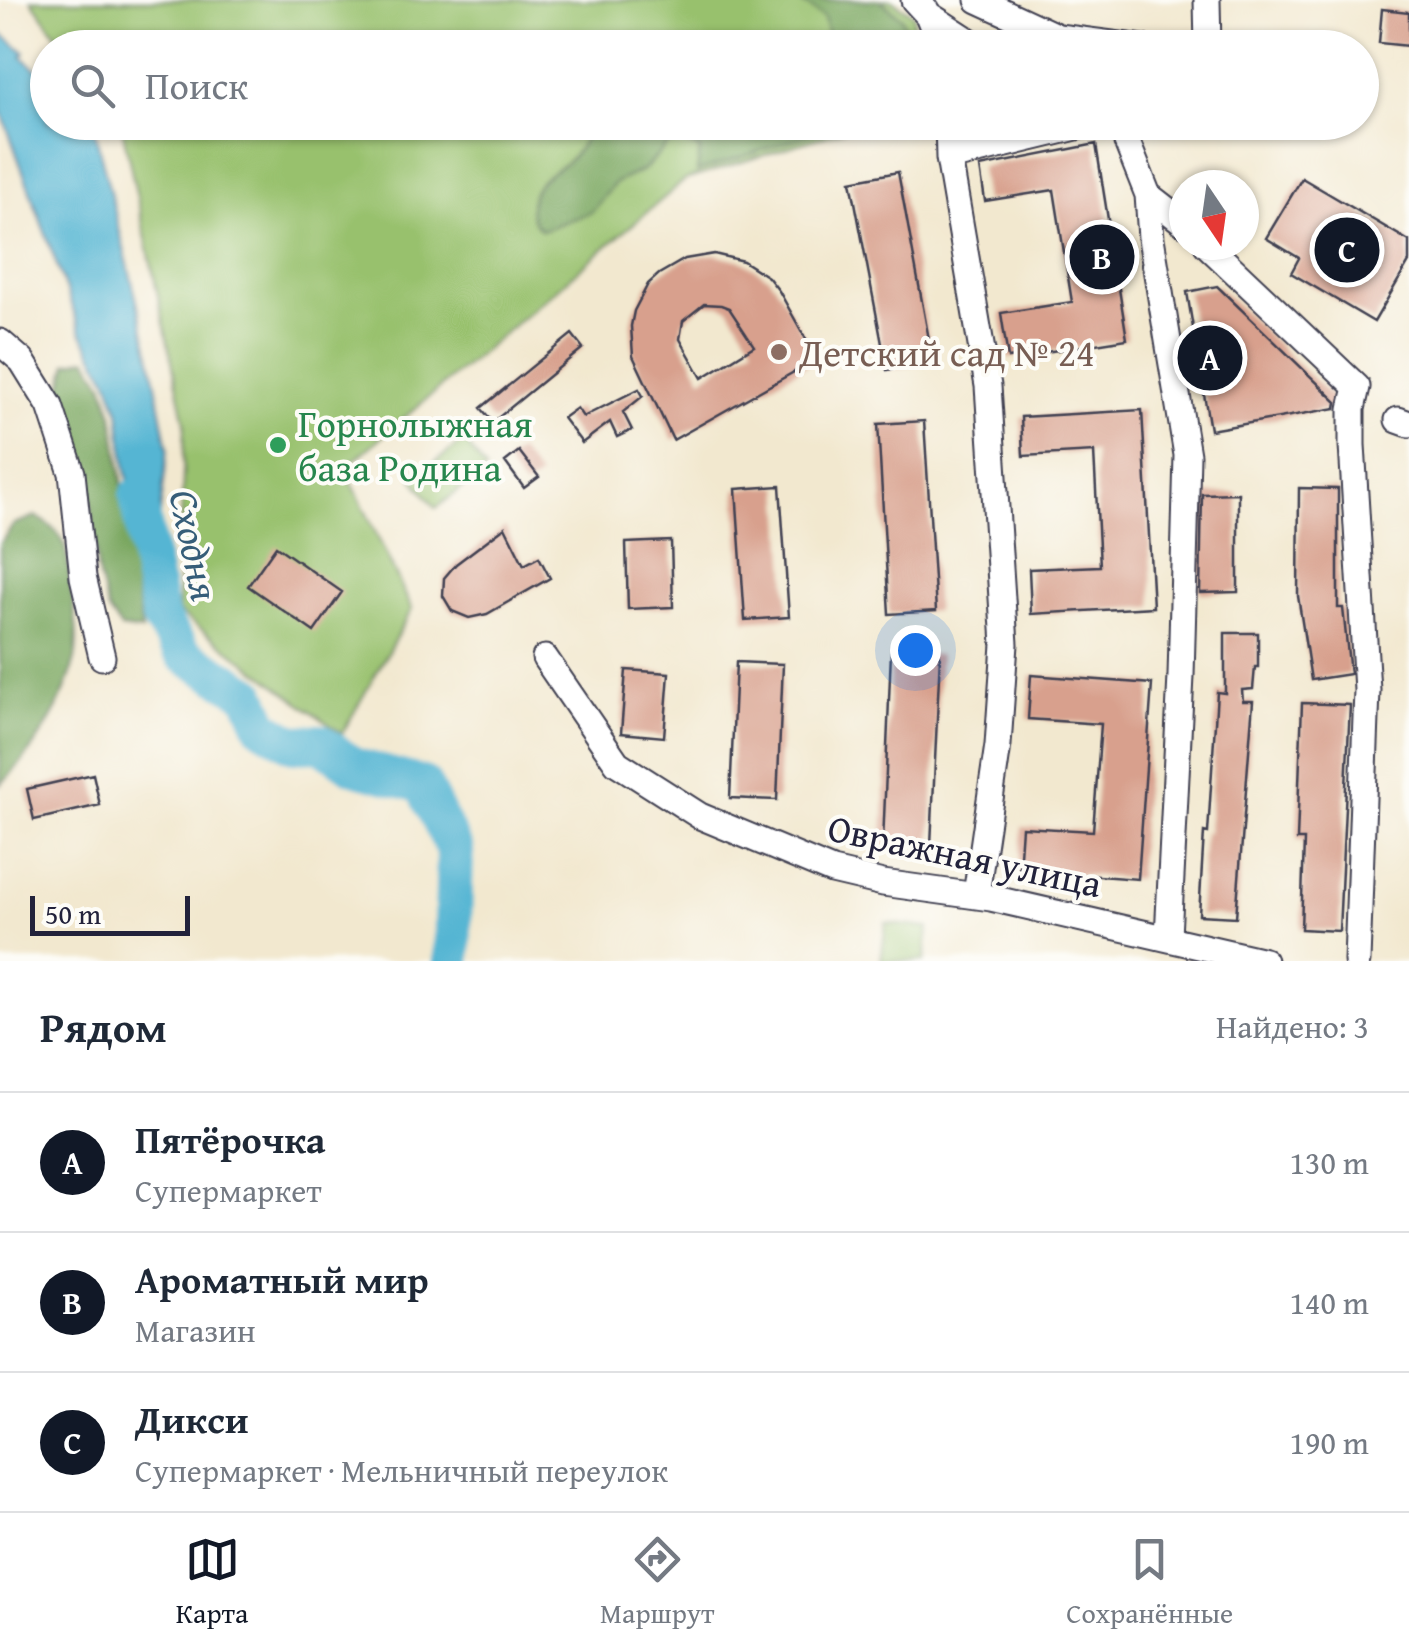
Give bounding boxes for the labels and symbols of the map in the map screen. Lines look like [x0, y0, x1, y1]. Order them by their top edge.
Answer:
north arrow [1169, 170, 1259, 260]
pin: C [1314, 212, 1380, 288]
pin: B [1070, 220, 1134, 294]
pin: A [1178, 320, 1242, 396]
place label: Детский сад № 24 [798, 324, 1095, 380]
marker: Детский сад № 24 [768, 341, 790, 363]
place label: Горнолыжная база Родина [298, 395, 532, 495]
marker: Горнолыжная база Родина [267, 434, 289, 456]
water label: Сходня [154, 484, 236, 606]
your location [890, 625, 941, 676]
street label: Овражная улица [823, 799, 1107, 911]
scale bar [30, 891, 190, 936]

